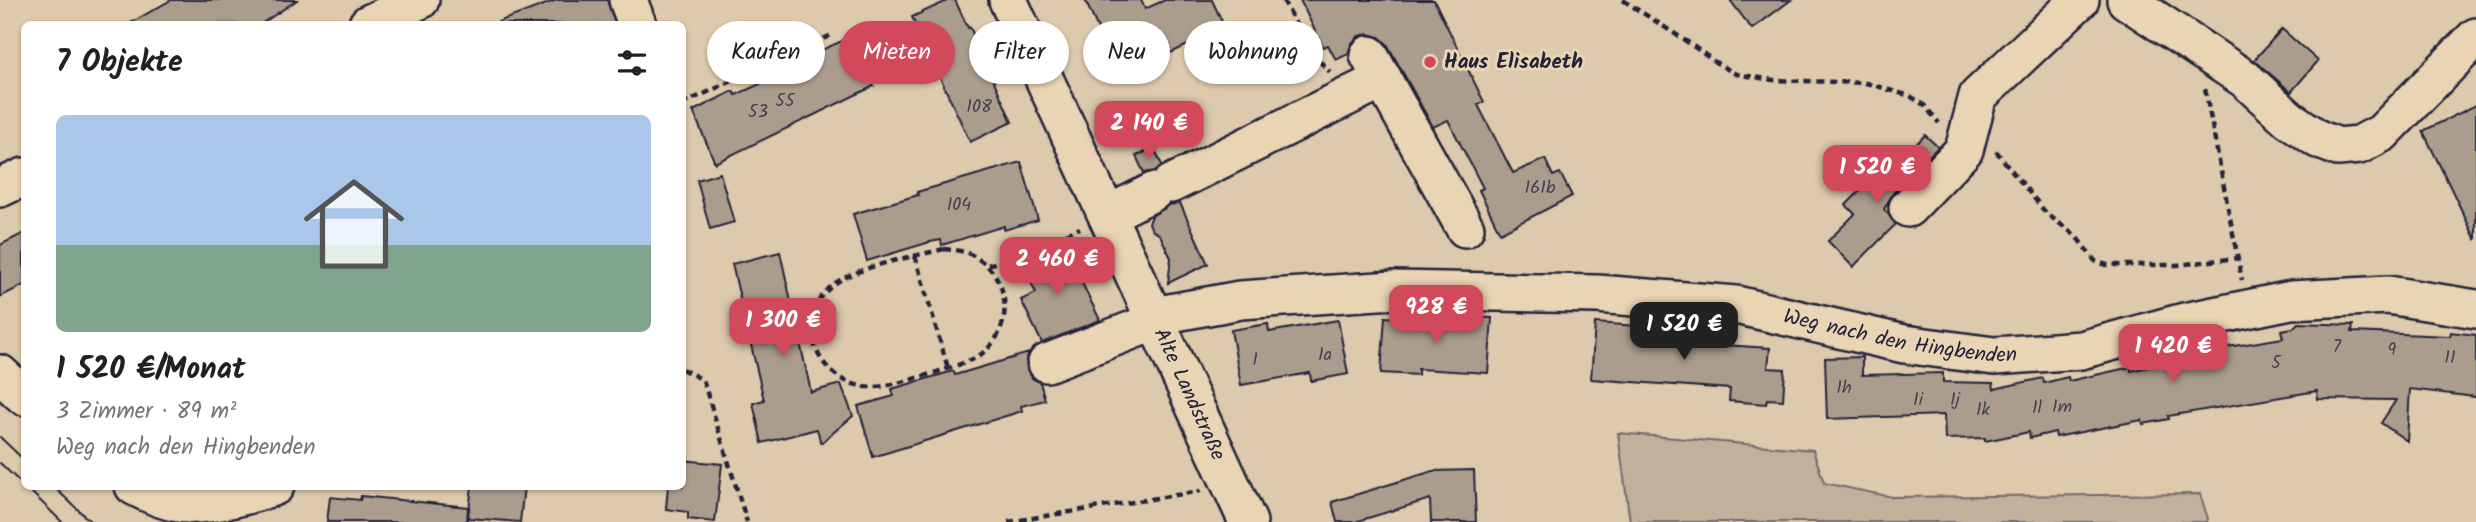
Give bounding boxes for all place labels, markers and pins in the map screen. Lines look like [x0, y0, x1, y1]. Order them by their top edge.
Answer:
place label: Haus Elisabeth [1444, 46, 1583, 79]
marker: Haus Elisabeth [1422, 54, 1438, 70]
pin: 2 140 € [1084, 102, 1214, 161]
pin: 1 520 € [1812, 146, 1942, 205]
pin: 2 460 € [992, 238, 1122, 297]
pin: 928 € [1387, 286, 1485, 345]
pin: 1 300 € [718, 298, 848, 358]
pin: 1 520 € [1619, 302, 1749, 362]
pin: 1 420 € [2108, 324, 2238, 384]

